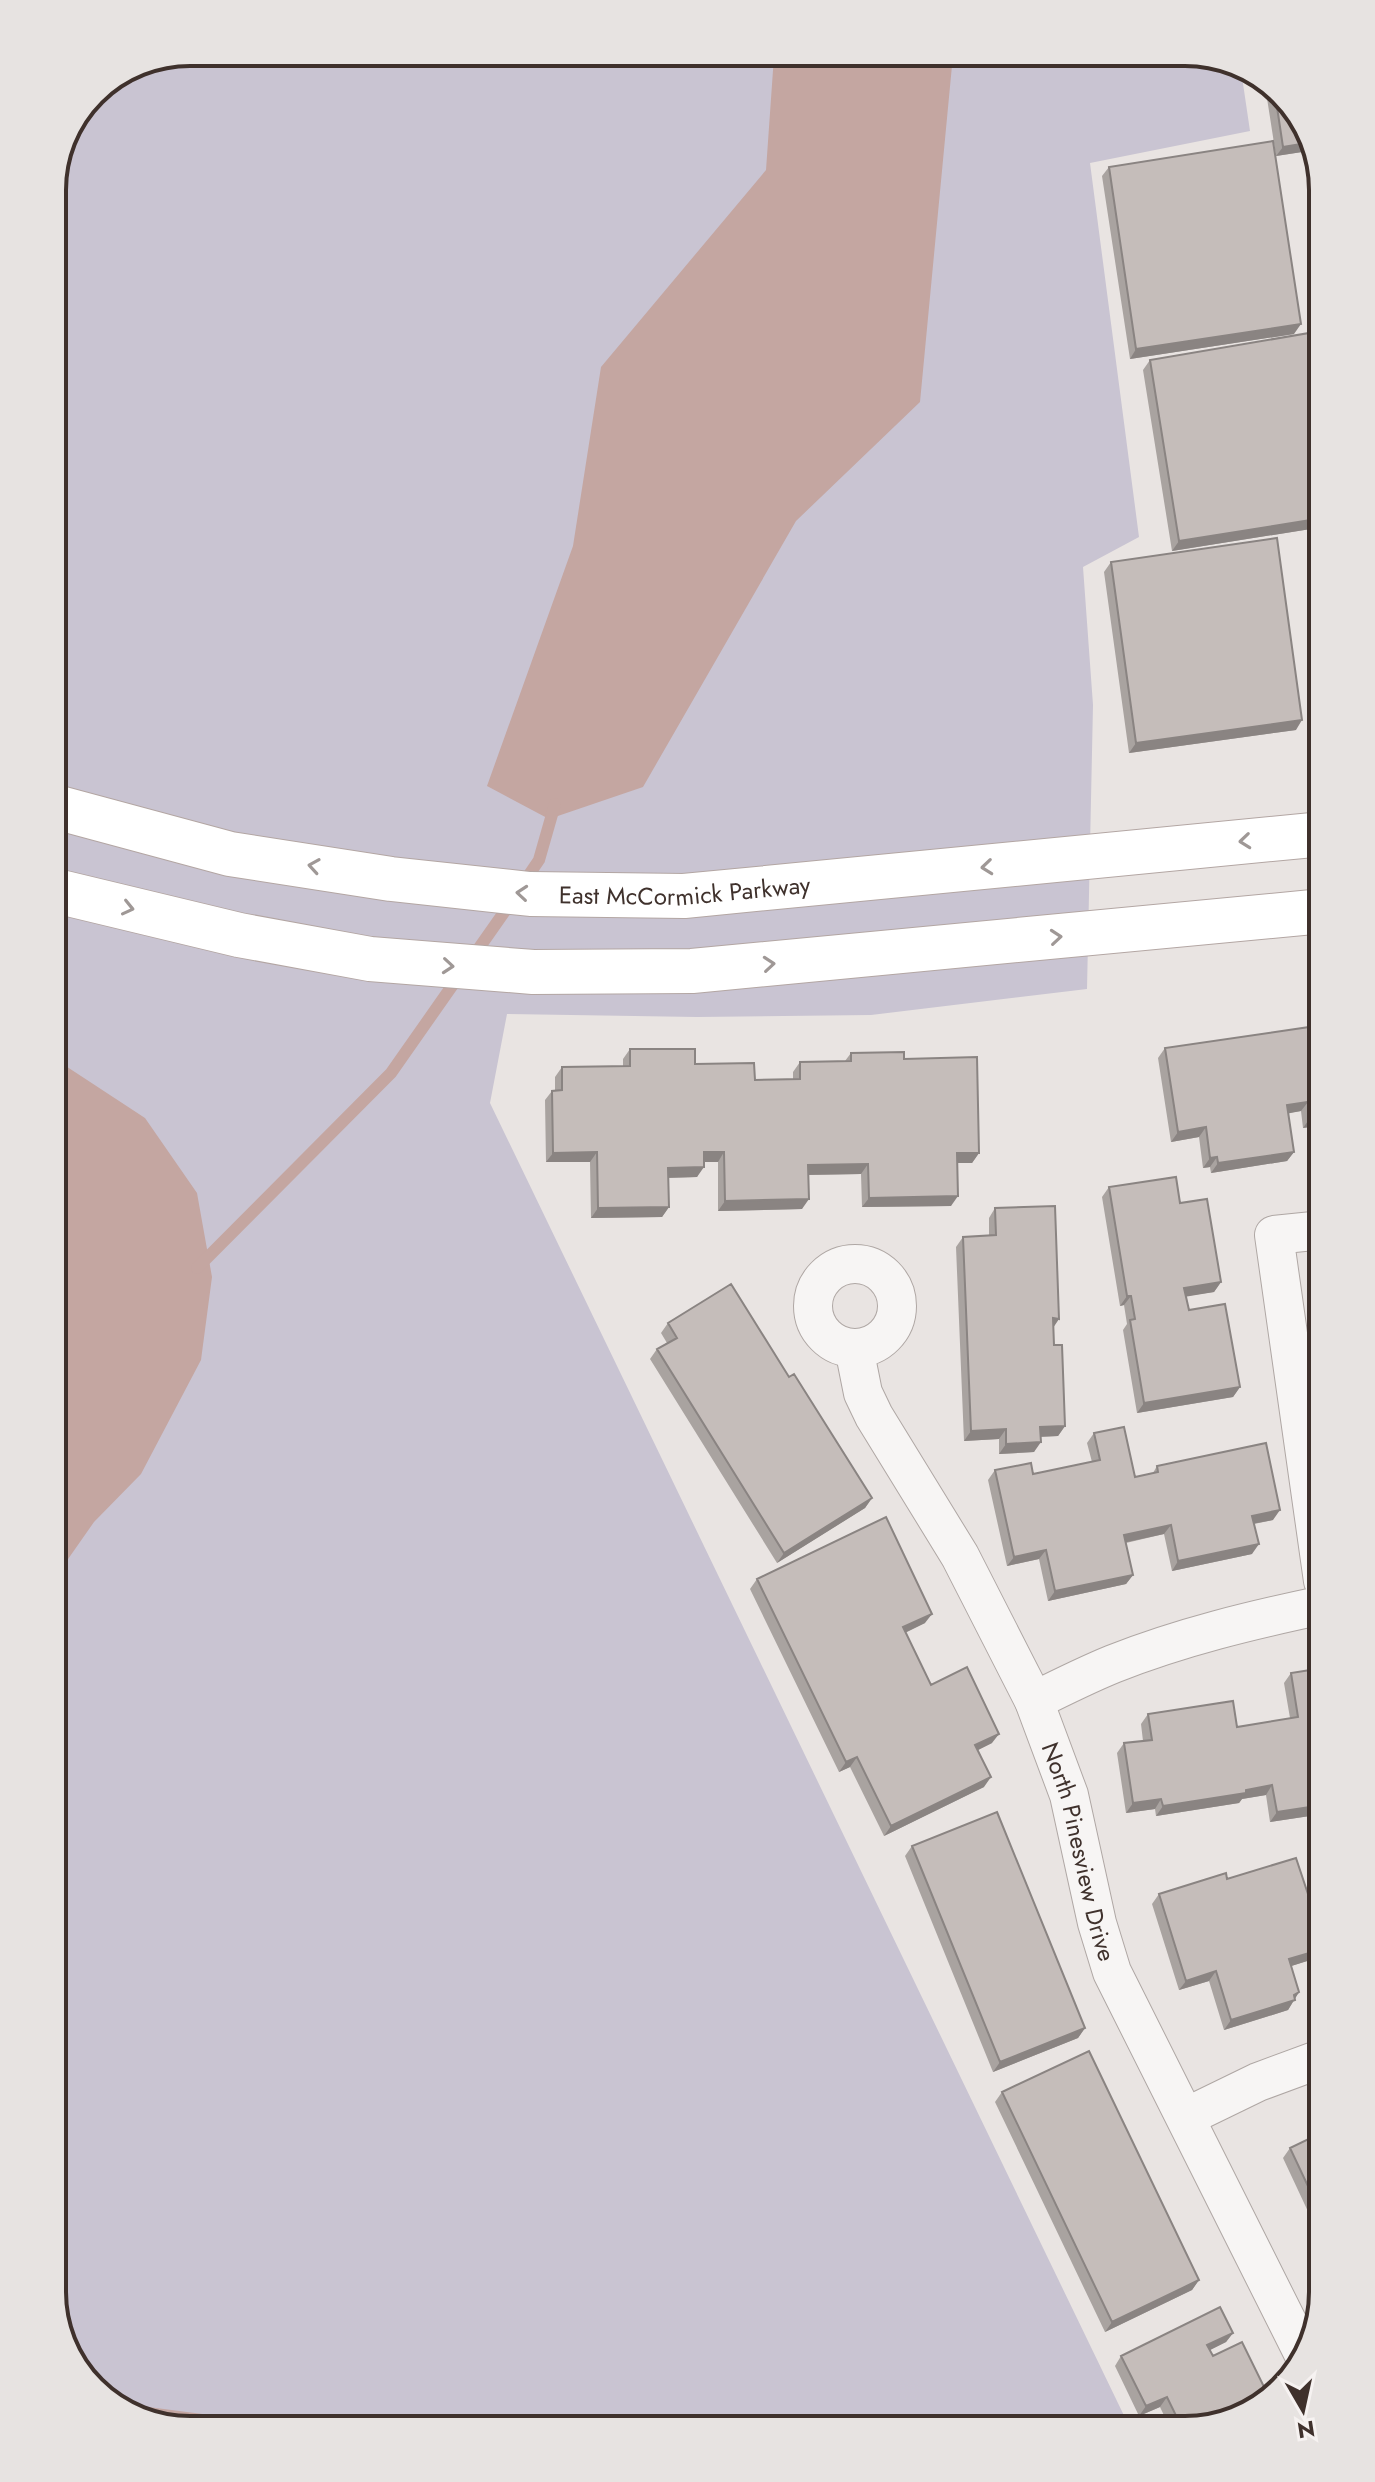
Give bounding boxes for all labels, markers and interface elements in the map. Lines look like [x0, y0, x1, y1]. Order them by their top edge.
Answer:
one-way arrow [1238, 833, 1251, 850]
one-way arrow [980, 858, 993, 875]
one-way arrow [307, 859, 320, 876]
street label: East McCormick Parkway [559, 866, 812, 914]
one-way arrow [515, 885, 528, 902]
one-way arrow [121, 899, 134, 916]
one-way arrow [1050, 928, 1063, 945]
one-way arrow [763, 956, 776, 973]
one-way arrow [442, 957, 455, 974]
street label: North Pinesview Drive [1033, 1737, 1125, 1965]
north arrow [1263, 2370, 1343, 2450]
text: N [1295, 2413, 1317, 2447]

